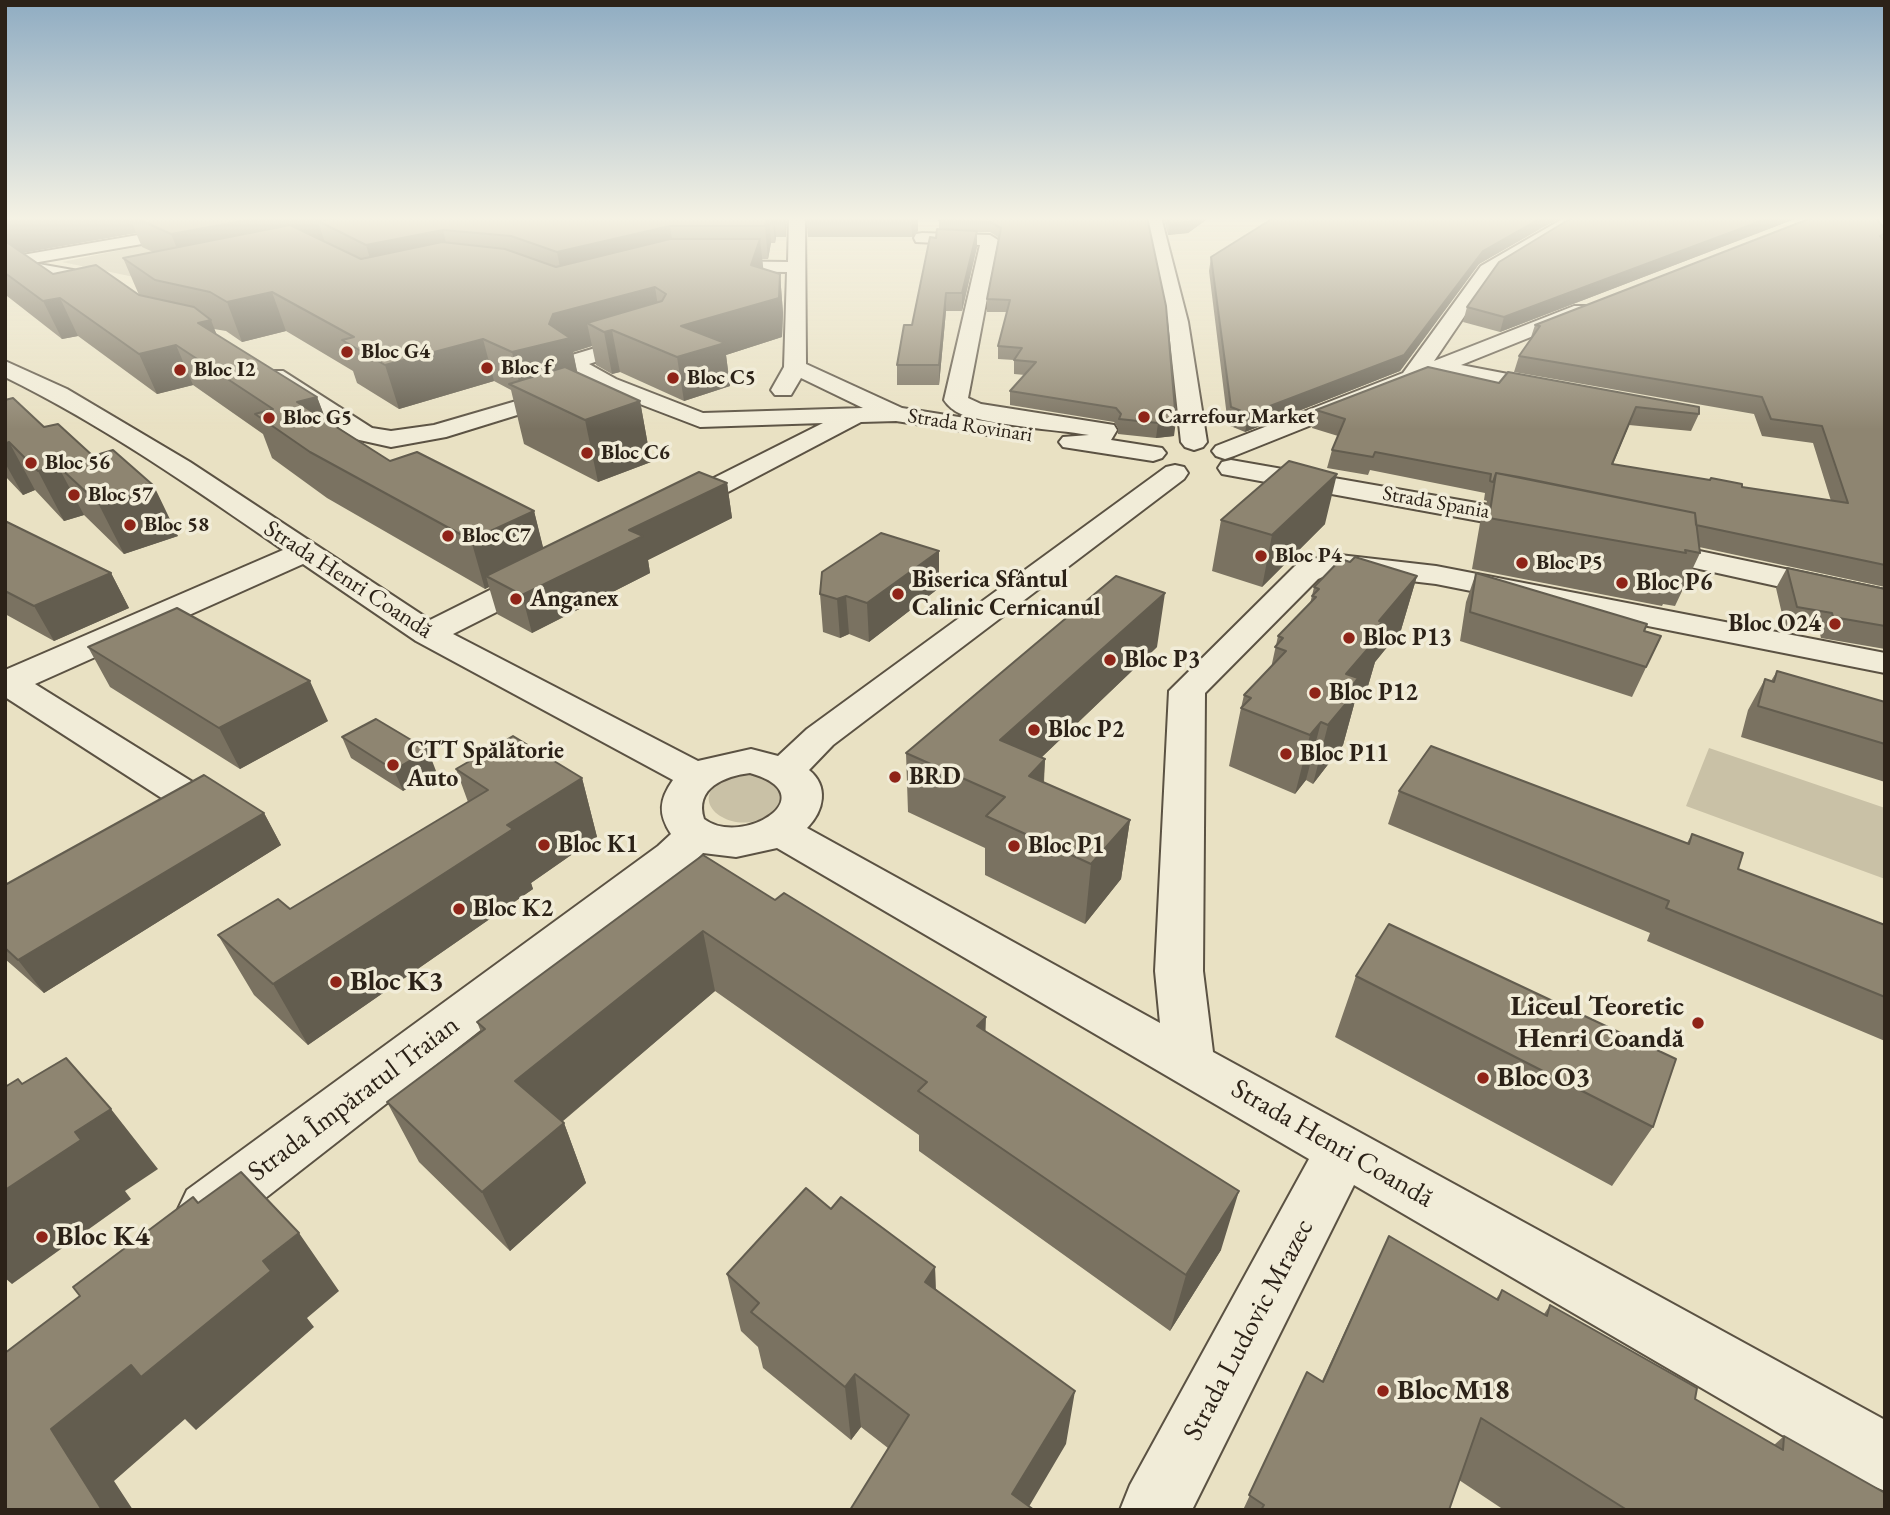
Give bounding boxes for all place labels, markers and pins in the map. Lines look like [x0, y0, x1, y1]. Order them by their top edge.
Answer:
place label: Bloc G4 [361, 339, 430, 365]
marker: Bloc G4 [339, 344, 355, 360]
place label: Bloc f [501, 355, 552, 381]
place label: Bloc I2 [194, 357, 256, 383]
marker: Bloc f [479, 360, 495, 376]
marker: Bloc I2 [172, 362, 188, 378]
place label: Bloc C5 [687, 365, 756, 391]
marker: Bloc C5 [665, 370, 681, 386]
place label: Carrefour Market [1158, 404, 1315, 430]
place label: Bloc G5 [283, 405, 352, 431]
marker: Carrefour Market [1136, 409, 1152, 425]
marker: Bloc G5 [261, 410, 277, 426]
place label: Bloc C6 [601, 440, 670, 466]
marker: Bloc C6 [579, 445, 595, 461]
place label: Bloc 56 [45, 450, 110, 476]
marker: Bloc 56 [23, 455, 39, 471]
place label: Bloc 57 [88, 482, 153, 508]
marker: Bloc 57 [66, 487, 82, 503]
place label: Bloc 58 [144, 512, 209, 538]
marker: Bloc 58 [122, 517, 138, 533]
place label: Bloc C7 [462, 523, 531, 549]
marker: Bloc C7 [440, 528, 456, 544]
place label: Bloc P4 [1275, 543, 1342, 569]
marker: Bloc P4 [1253, 548, 1269, 564]
place label: Bloc P5 [1536, 550, 1603, 576]
marker: Bloc P5 [1514, 555, 1530, 571]
place label: Biserica Sfântul Calinic Cernicanul [912, 566, 1101, 622]
place label: Bloc P6 [1636, 569, 1712, 597]
marker: Bloc P6 [1614, 575, 1630, 591]
place label: Anganex [530, 585, 619, 613]
marker: Biserica Sfântul Calinic Cernicanul [890, 586, 906, 602]
marker: Anganex [508, 591, 524, 607]
place label: Bloc O24 [1728, 610, 1821, 638]
marker: Bloc O24 [1827, 616, 1843, 632]
place label: Bloc P13 [1363, 624, 1452, 652]
marker: Bloc P13 [1341, 630, 1357, 646]
place label: Bloc P3 [1124, 646, 1200, 674]
marker: Bloc P3 [1102, 652, 1118, 668]
place label: Bloc P12 [1329, 679, 1418, 707]
marker: Bloc P12 [1307, 685, 1323, 701]
place label: Bloc P2 [1048, 716, 1124, 744]
marker: Bloc P2 [1026, 722, 1042, 738]
place label: CTT Spălătorie Auto [407, 737, 564, 793]
place label: Bloc P11 [1300, 740, 1389, 768]
marker: Bloc P11 [1278, 746, 1294, 762]
marker: CTT Spălătorie Auto [385, 757, 401, 773]
place label: BRD [909, 763, 961, 791]
marker: BRD [887, 769, 903, 785]
place label: Bloc K1 [558, 831, 638, 859]
place label: Bloc P1 [1028, 832, 1104, 860]
marker: Bloc K1 [536, 837, 552, 853]
marker: Bloc P1 [1006, 838, 1022, 854]
place label: Bloc K2 [473, 895, 553, 923]
marker: Bloc K2 [451, 901, 467, 917]
place label: Bloc K3 [350, 965, 443, 999]
marker: Bloc K3 [328, 974, 344, 990]
place label: Liceul Teoretic Henri Coandă [1511, 990, 1684, 1056]
marker: Liceul Teoretic Henri Coandă [1690, 1015, 1706, 1031]
place label: Bloc O3 [1497, 1061, 1590, 1095]
marker: Bloc O3 [1475, 1070, 1491, 1086]
place label: Bloc K4 [56, 1220, 149, 1254]
marker: Bloc K4 [34, 1229, 50, 1245]
place label: Bloc M18 [1397, 1374, 1510, 1408]
marker: Bloc M18 [1375, 1383, 1391, 1399]

